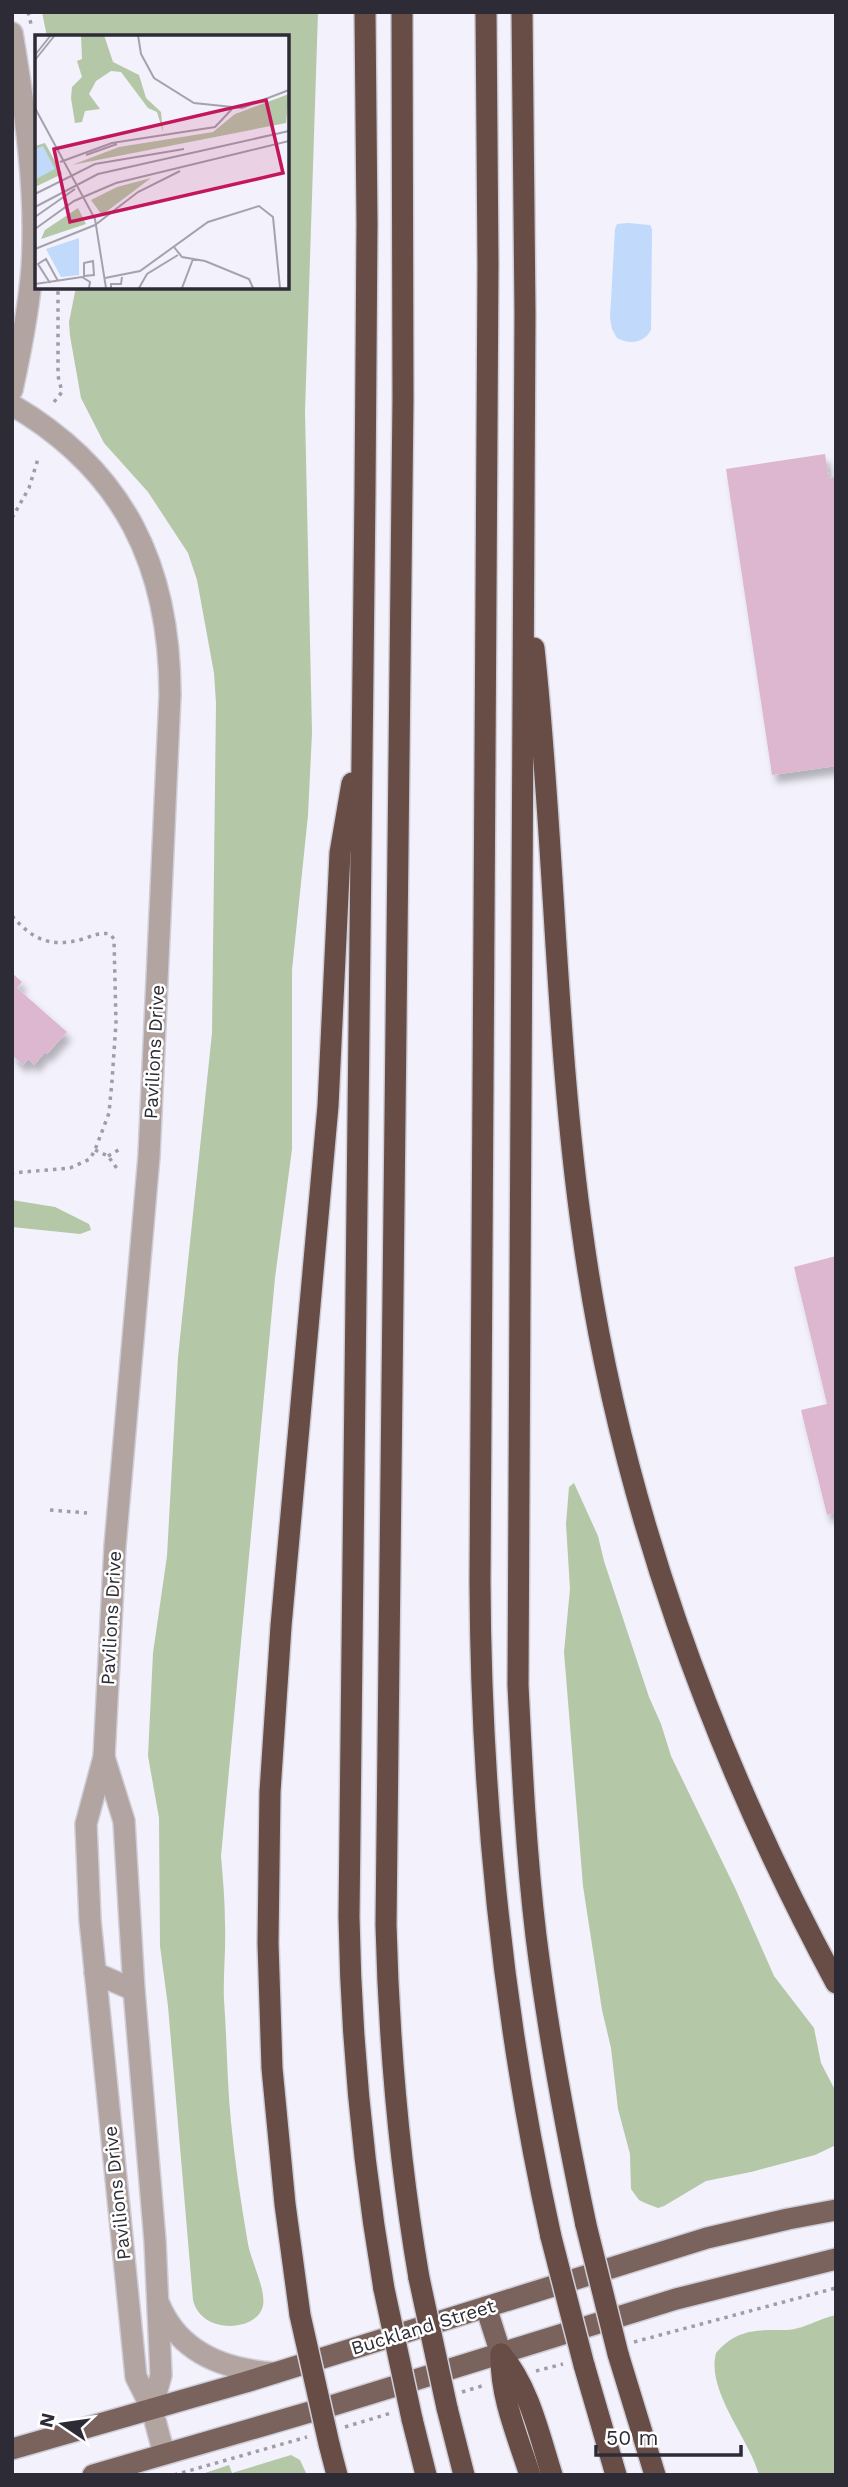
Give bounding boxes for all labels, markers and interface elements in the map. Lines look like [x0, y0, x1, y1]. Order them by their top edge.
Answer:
inset map [35, 35, 289, 289]
street label: Pavilions Drive [139, 984, 169, 1120]
street label: Pavilions Drive [96, 1550, 126, 1686]
street label: Pavilions Drive [99, 2125, 135, 2261]
street label: Buckland Street [348, 2294, 498, 2360]
north arrow [28, 2389, 98, 2459]
text: N [34, 2411, 60, 2430]
scale bar [596, 2414, 741, 2458]
text: 50 m [606, 2425, 658, 2450]

